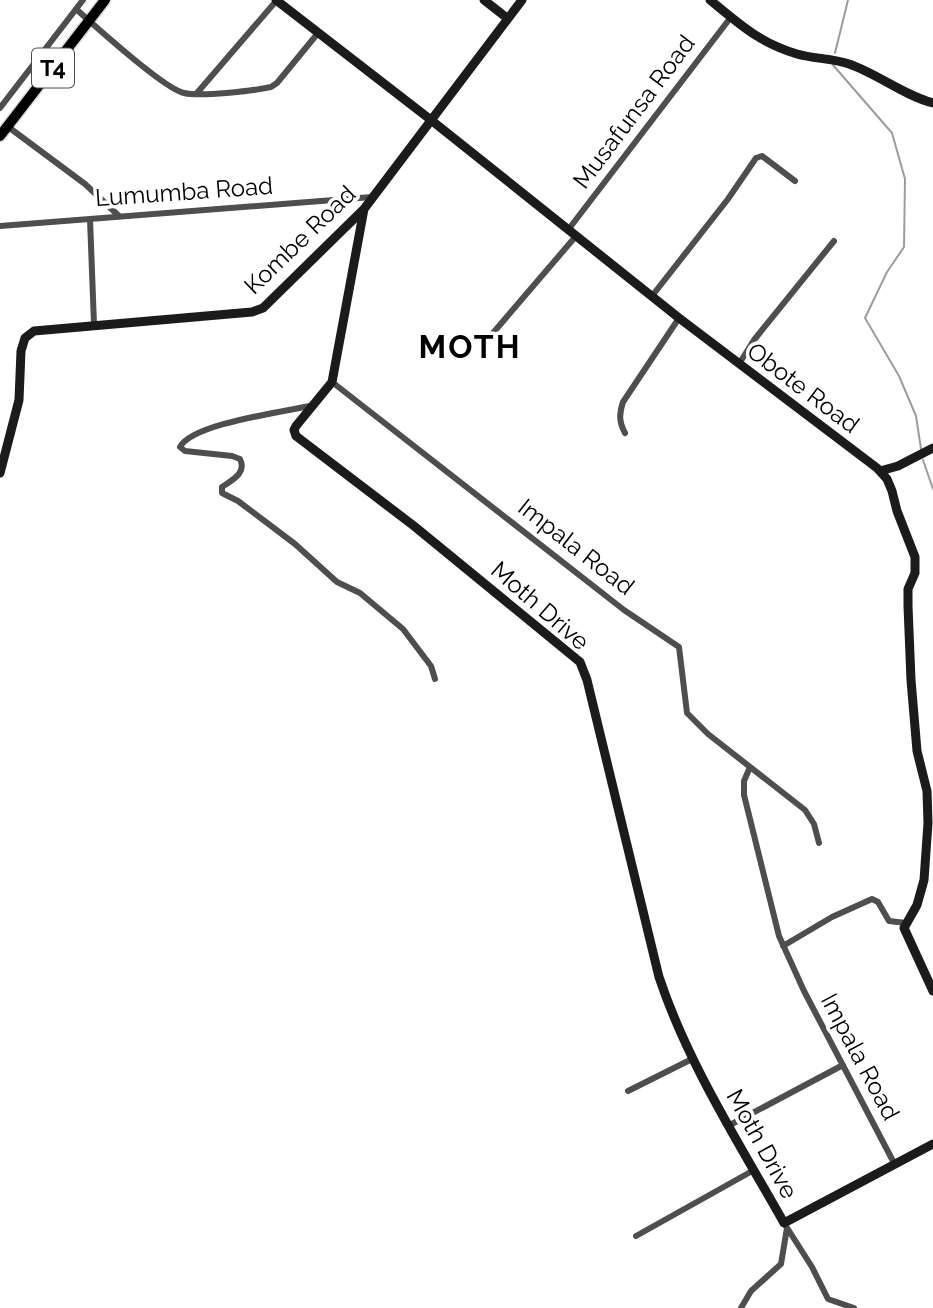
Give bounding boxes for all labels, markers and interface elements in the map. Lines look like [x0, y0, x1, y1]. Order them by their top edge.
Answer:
street label: Musafunsa Road [567, 29, 701, 194]
road number: T4 [32, 48, 74, 88]
street label: Lumumba Road [94, 171, 274, 212]
street label: Kombe Road [238, 179, 361, 300]
district label: MOTH [419, 328, 521, 365]
street label: Obote Road [742, 336, 865, 439]
street label: Impala Road [513, 492, 640, 601]
street label: Moth Drive [485, 555, 595, 656]
street label: Impala Road [815, 989, 906, 1125]
street label: Moth Drive [721, 1084, 804, 1203]

